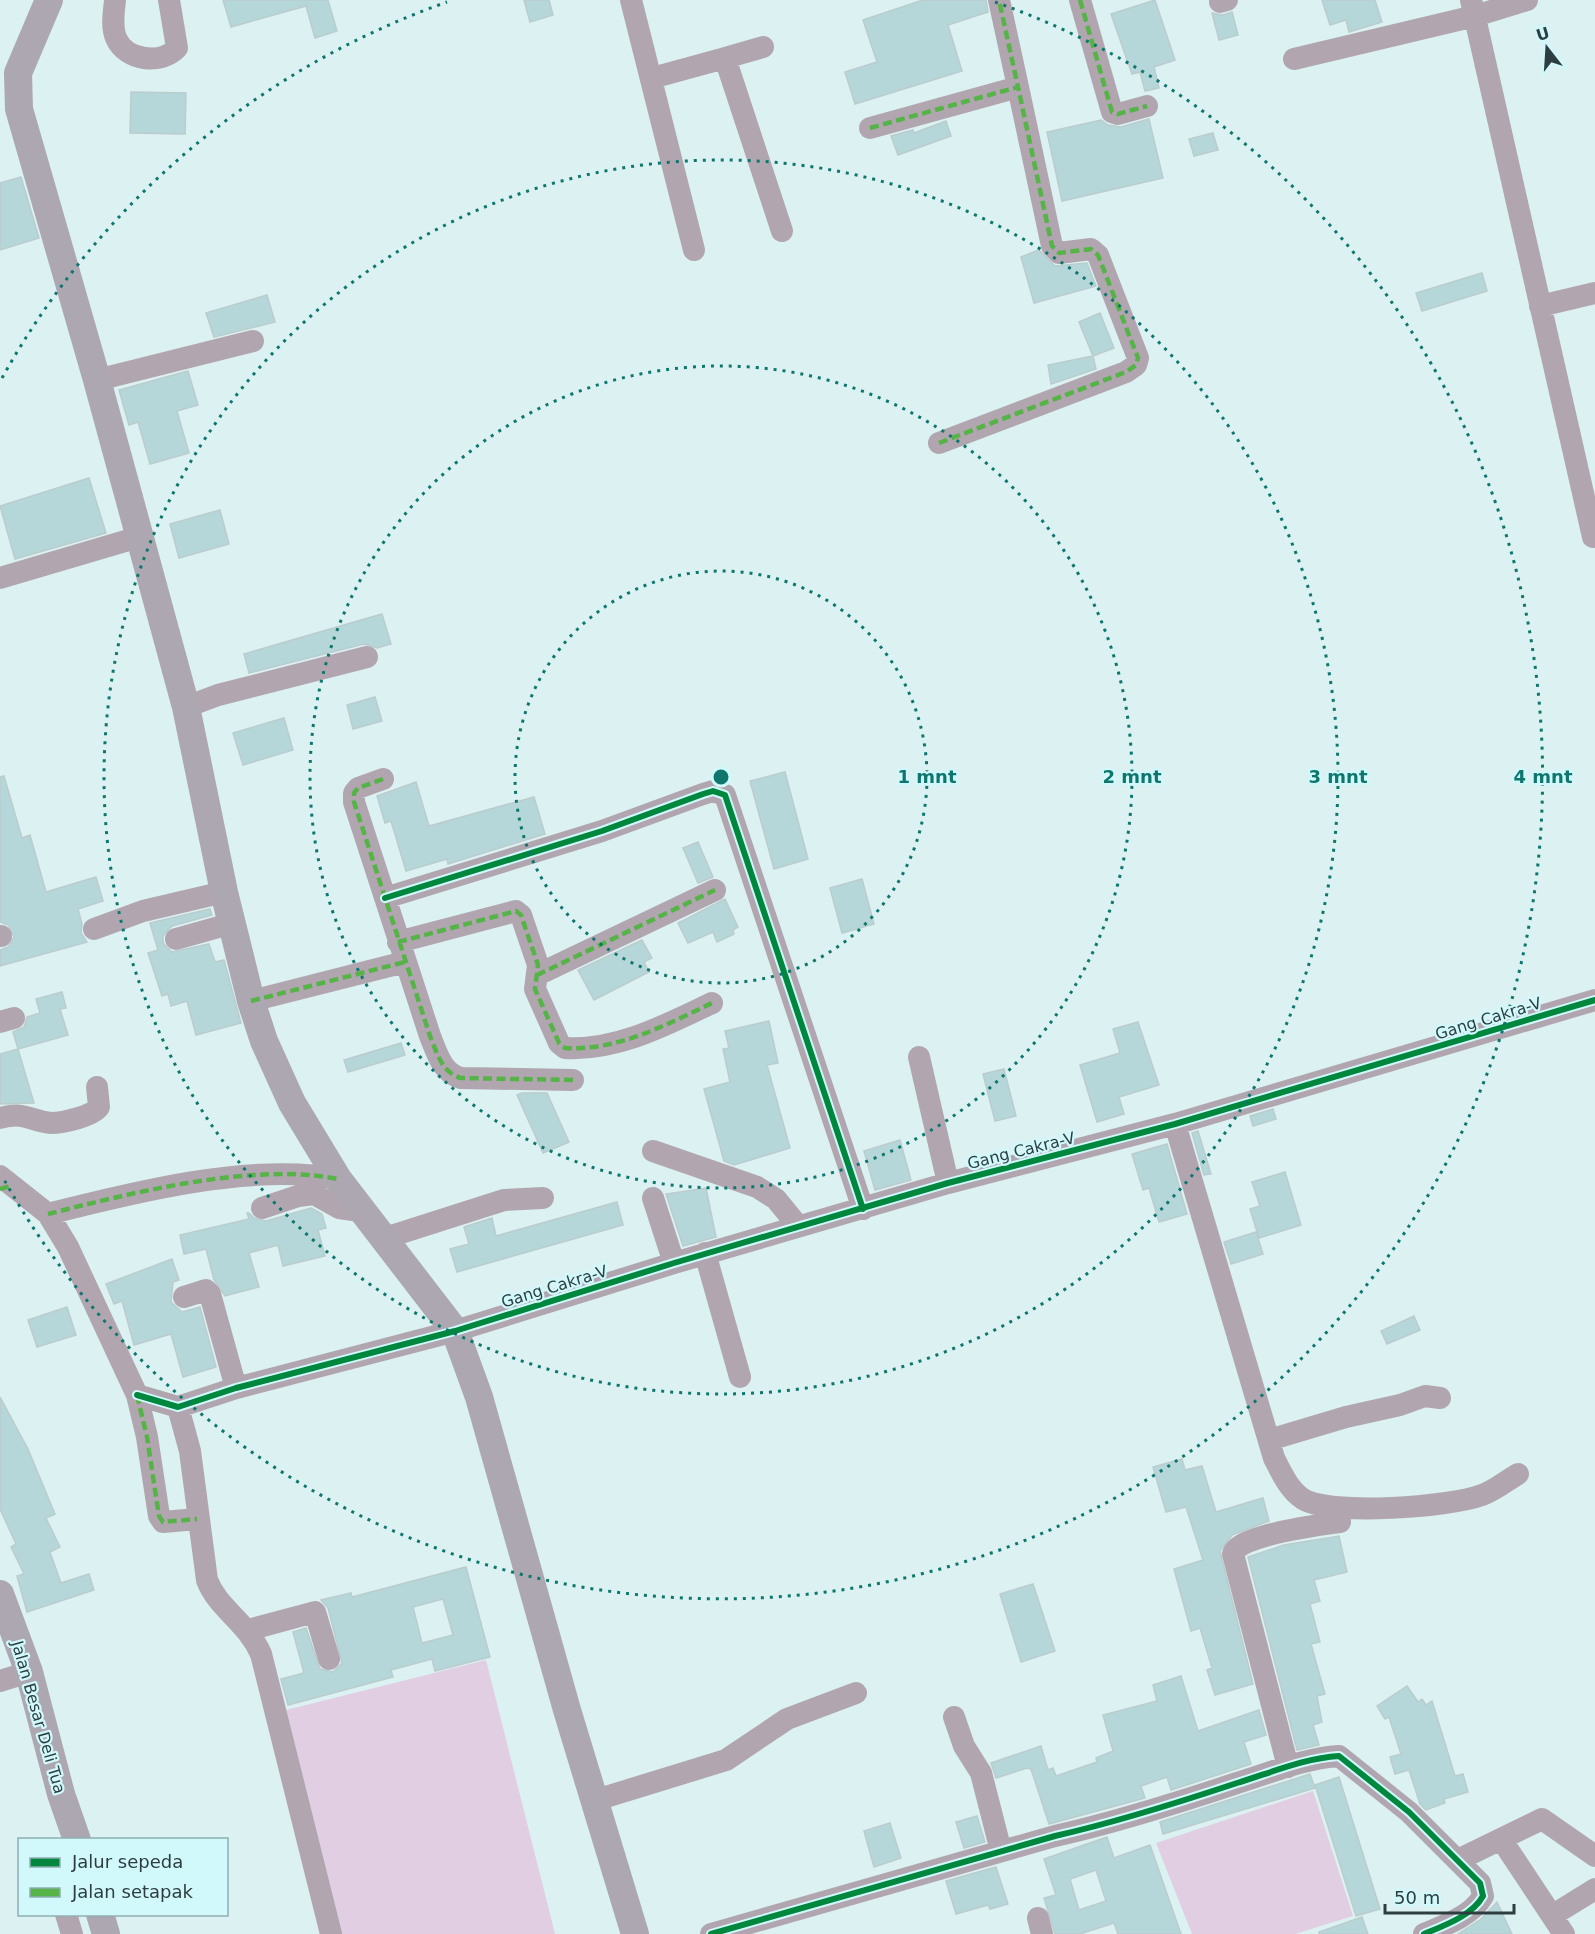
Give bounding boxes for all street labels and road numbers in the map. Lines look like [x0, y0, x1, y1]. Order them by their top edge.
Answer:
street label: Gang Cakra-V [1433, 993, 1544, 1044]
street label: Gang Cakra-V [965, 1128, 1077, 1173]
street label: Gang Cakra-V [499, 1261, 610, 1312]
street label: Jalan Besar Deli Tua [7, 1638, 69, 1796]

